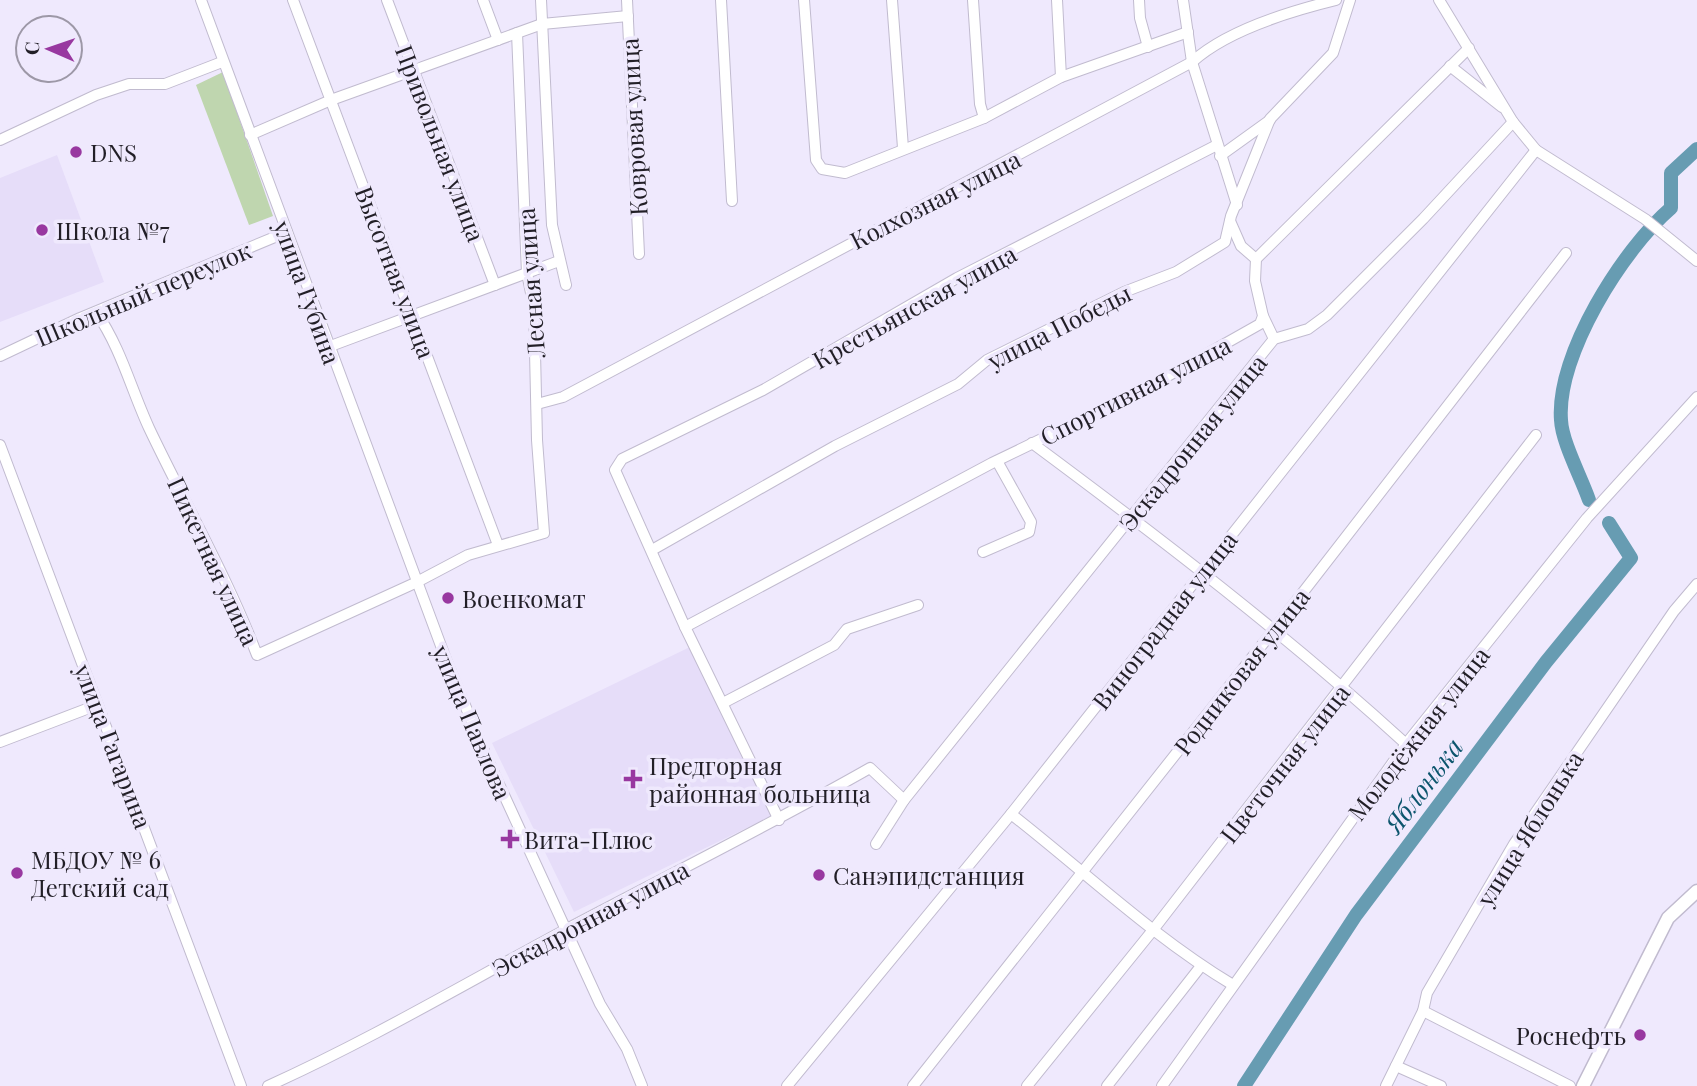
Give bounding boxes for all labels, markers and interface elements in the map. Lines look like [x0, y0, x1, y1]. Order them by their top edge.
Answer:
north arrow [14, 14, 84, 84]
street label: Ковровая улица [612, 37, 654, 217]
street label: Привольная улица [389, 40, 493, 246]
text: С [18, 41, 44, 56]
place label: DNS [90, 136, 137, 168]
street label: Колхозная улица [844, 142, 1026, 256]
marker: DNS [68, 144, 84, 160]
street label: Высотная улица [349, 182, 443, 363]
street label: Лесная улица [509, 207, 551, 360]
place label: Школа №7 [56, 214, 170, 246]
street label: улица Губина [267, 215, 349, 368]
marker: Школа №7 [34, 222, 50, 238]
street label: Школьный переулок [30, 233, 256, 353]
street label: Крестьянская улица [806, 237, 1022, 375]
street label: улица Победы [981, 276, 1136, 376]
street label: Спортивная улица [1034, 328, 1236, 452]
street label: Эскадронная улица [1111, 347, 1273, 537]
street label: Пикетная улица [161, 472, 267, 650]
street label: Виноградная улица [1084, 524, 1244, 716]
street label: Родниковая улица [1166, 581, 1316, 761]
place label: Военкомат [462, 582, 586, 614]
marker: Военкомат [440, 590, 456, 606]
street label: улица Павлова [426, 639, 520, 804]
street label: Молодёжная улица [1340, 639, 1496, 826]
street label: улица Гагарина [68, 658, 160, 833]
street label: Цветочная улица [1212, 677, 1356, 849]
water label: Яблонька [1374, 730, 1470, 841]
street label: улица Яблонька [1468, 744, 1590, 913]
place label: Предгорная районная больница [649, 749, 871, 809]
marker: Предгорная районная больница [623, 769, 643, 789]
place label: Вита-Плюс [524, 823, 653, 855]
marker: Вита-Плюс [502, 831, 518, 847]
place label: МБДОУ № 6 Детский сад [31, 843, 169, 903]
street label: Эскадронная улица [486, 853, 694, 983]
place label: Санэпидстанция [833, 859, 1025, 891]
marker: МБДОУ № 6 Детский сад [9, 865, 25, 881]
marker: Санэпидстанция [811, 867, 827, 883]
place label: Роснефть [1516, 1019, 1626, 1051]
marker: Роснефть [1632, 1027, 1648, 1043]

